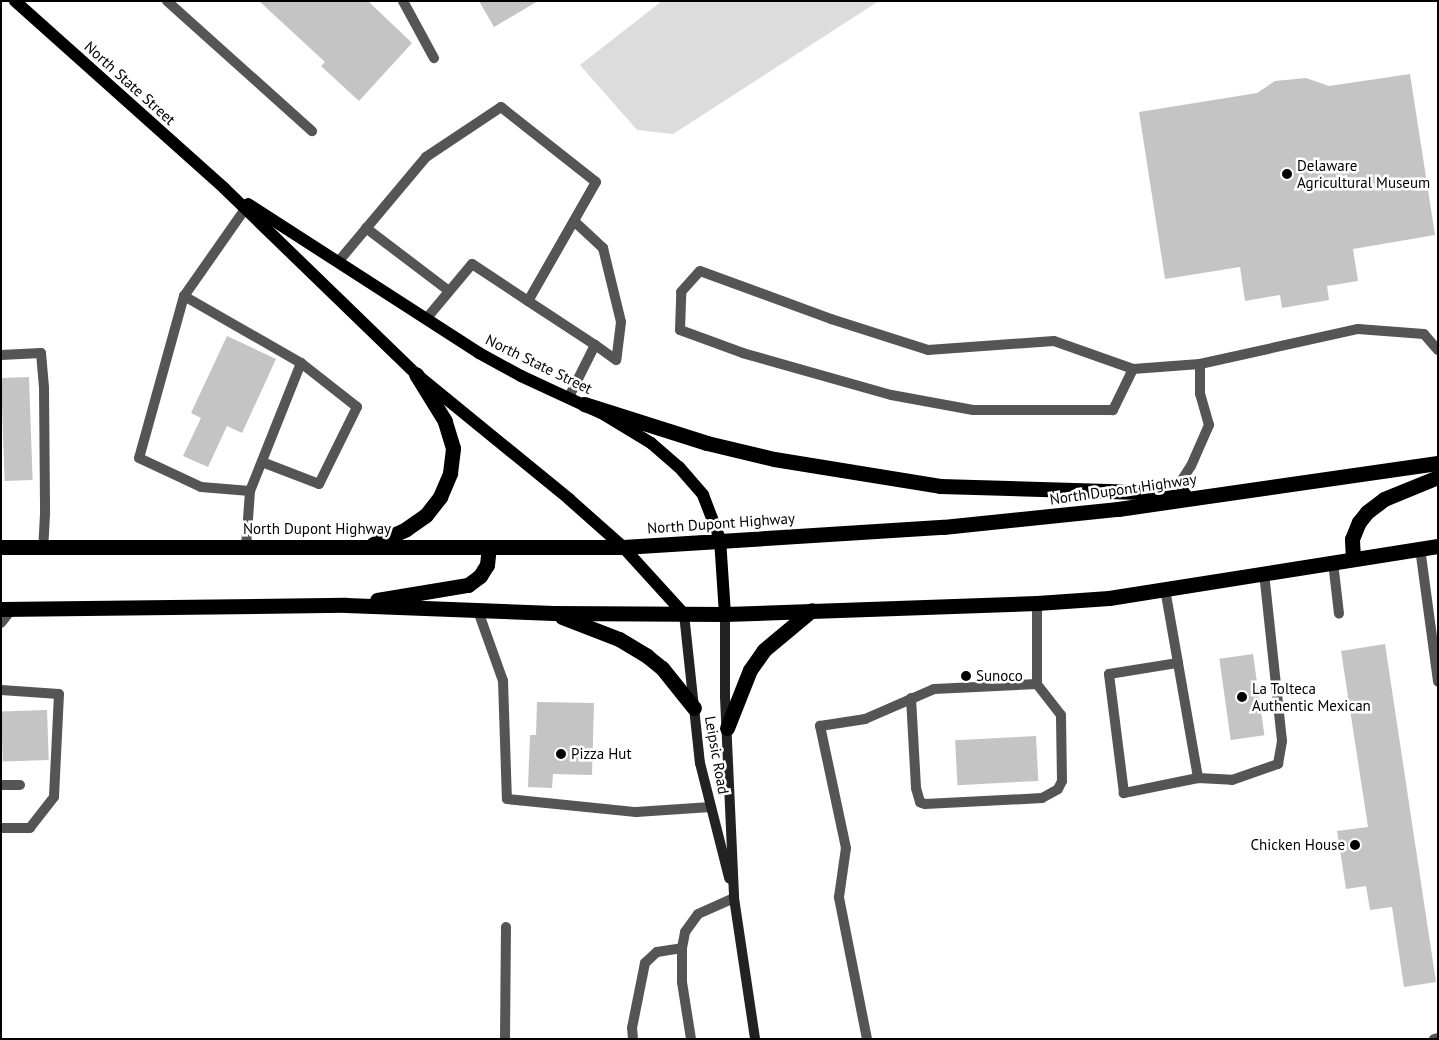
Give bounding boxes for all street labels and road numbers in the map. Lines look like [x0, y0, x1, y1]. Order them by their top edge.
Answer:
street label: North State Street [81, 37, 179, 129]
street label: North State Street [483, 330, 595, 398]
street label: North Dupont Highway [1048, 470, 1198, 508]
street label: North Dupont Highway [646, 509, 796, 537]
street label: North Dupont Highway [243, 520, 391, 538]
street label: Leipsic Road [701, 714, 733, 796]

